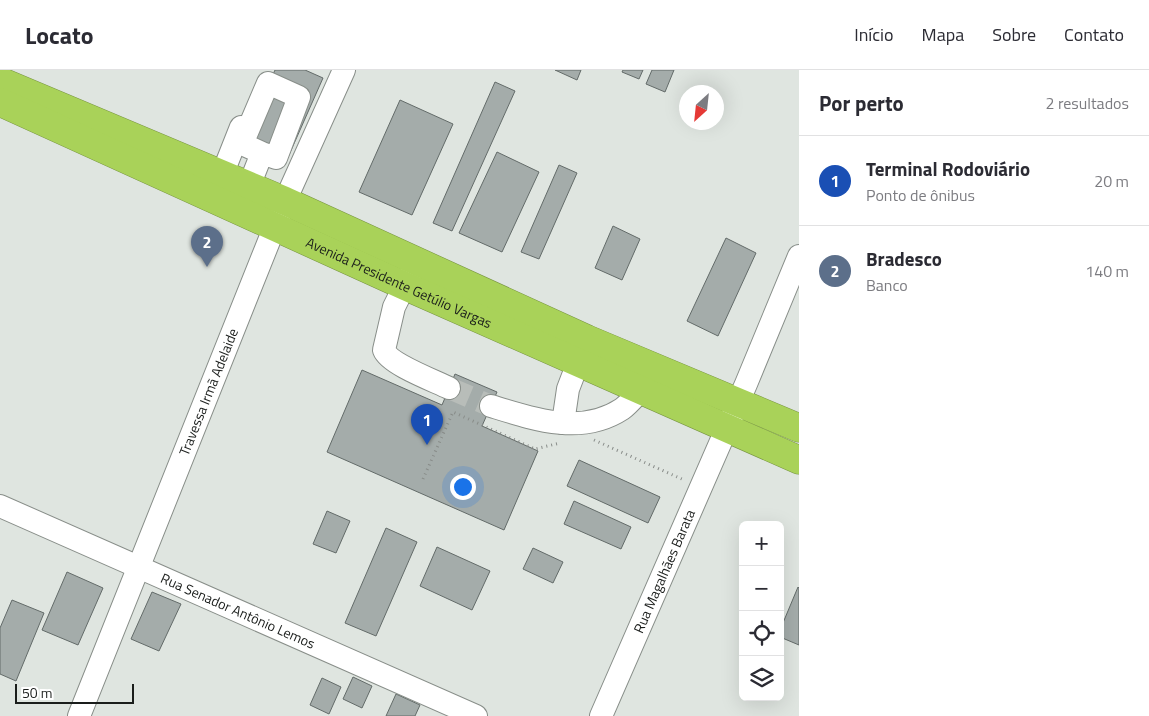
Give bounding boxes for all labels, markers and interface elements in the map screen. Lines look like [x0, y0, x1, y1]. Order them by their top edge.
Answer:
text: Locato [25, 17, 94, 53]
text: Início [854, 21, 894, 48]
text: Mapa [922, 21, 964, 48]
text: Sobre [992, 21, 1036, 48]
text: Contato [1064, 21, 1124, 48]
north arrow [679, 85, 724, 130]
text: Por perto [819, 87, 904, 119]
text: 2 resultados [1045, 91, 1129, 115]
text: Terminal Rodoviário [866, 154, 1030, 183]
text: 1 [831, 169, 839, 193]
text: 20 m [1094, 169, 1129, 193]
text: Ponto de ônibus [866, 183, 975, 207]
pin: 2 [191, 226, 223, 267]
street label: Avenida Presidente Getúlio Vargas [303, 231, 495, 333]
text: Bradesco [866, 244, 942, 273]
text: 2 [831, 259, 839, 283]
text: 140 m [1085, 259, 1129, 283]
text: Banco [866, 273, 908, 297]
street label: Travessa Irmã Adelaide [173, 325, 243, 459]
pin: 1 [411, 404, 443, 445]
your location [450, 474, 476, 500]
street label: Rua Magalhães Barata [628, 506, 700, 636]
map controls [739, 521, 784, 701]
button: + [739, 521, 784, 566]
button: − [739, 566, 784, 611]
street label: Rua Senador Antônio Lemos [158, 567, 319, 654]
button: locate [739, 611, 784, 656]
button: layers [739, 656, 784, 701]
scale bar [15, 681, 134, 704]
text: 50 m [22, 682, 52, 703]

